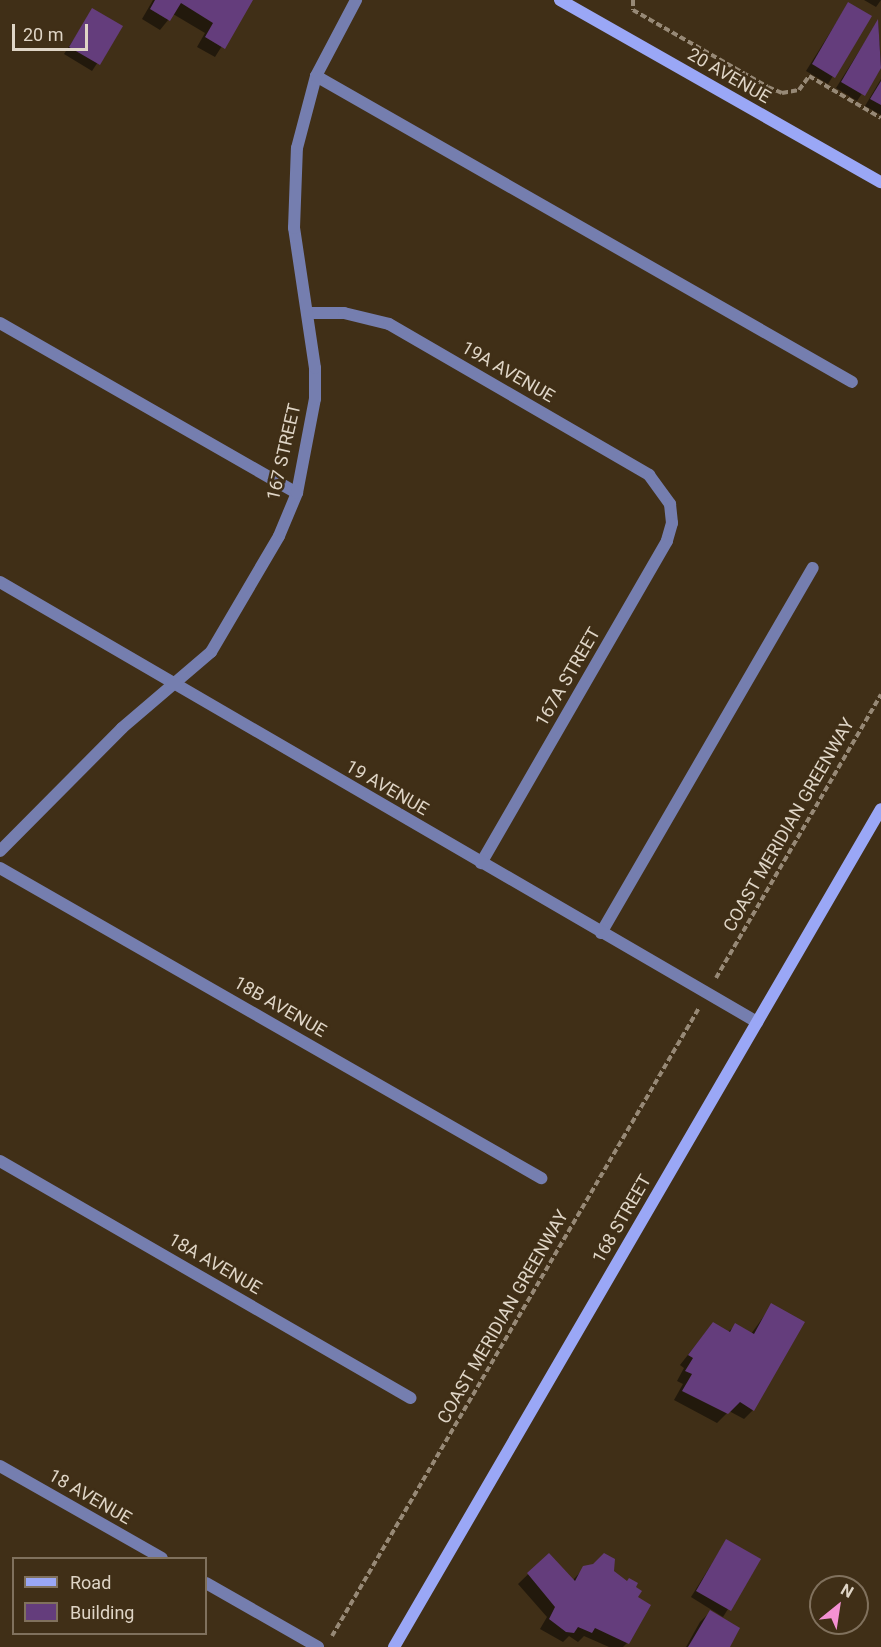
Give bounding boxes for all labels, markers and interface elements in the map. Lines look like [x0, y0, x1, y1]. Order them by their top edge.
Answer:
scale bar [15, 12, 92, 50]
text: 20 m [23, 24, 63, 45]
street label: 20 AVENUE [684, 44, 774, 108]
street label: 19A AVENUE [458, 337, 558, 407]
street label: 167 STREET [262, 401, 306, 503]
street label: 167A STREET [531, 624, 605, 730]
street label: COAST MERIDIAN GREENWAY [719, 714, 859, 936]
street label: 19 AVENUE [342, 756, 432, 820]
street label: 18B AVENUE [230, 972, 330, 1042]
street label: 168 STREET [588, 1171, 656, 1267]
street label: COAST MERIDIAN GREENWAY [433, 1206, 573, 1428]
street label: 18A AVENUE [165, 1229, 265, 1299]
street label: 18 AVENUE [45, 1465, 135, 1529]
legend [12, 1557, 207, 1635]
text: Road [70, 1572, 111, 1593]
north arrow [809, 1575, 869, 1635]
text: N [838, 1580, 857, 1602]
text: Building [70, 1602, 134, 1623]

